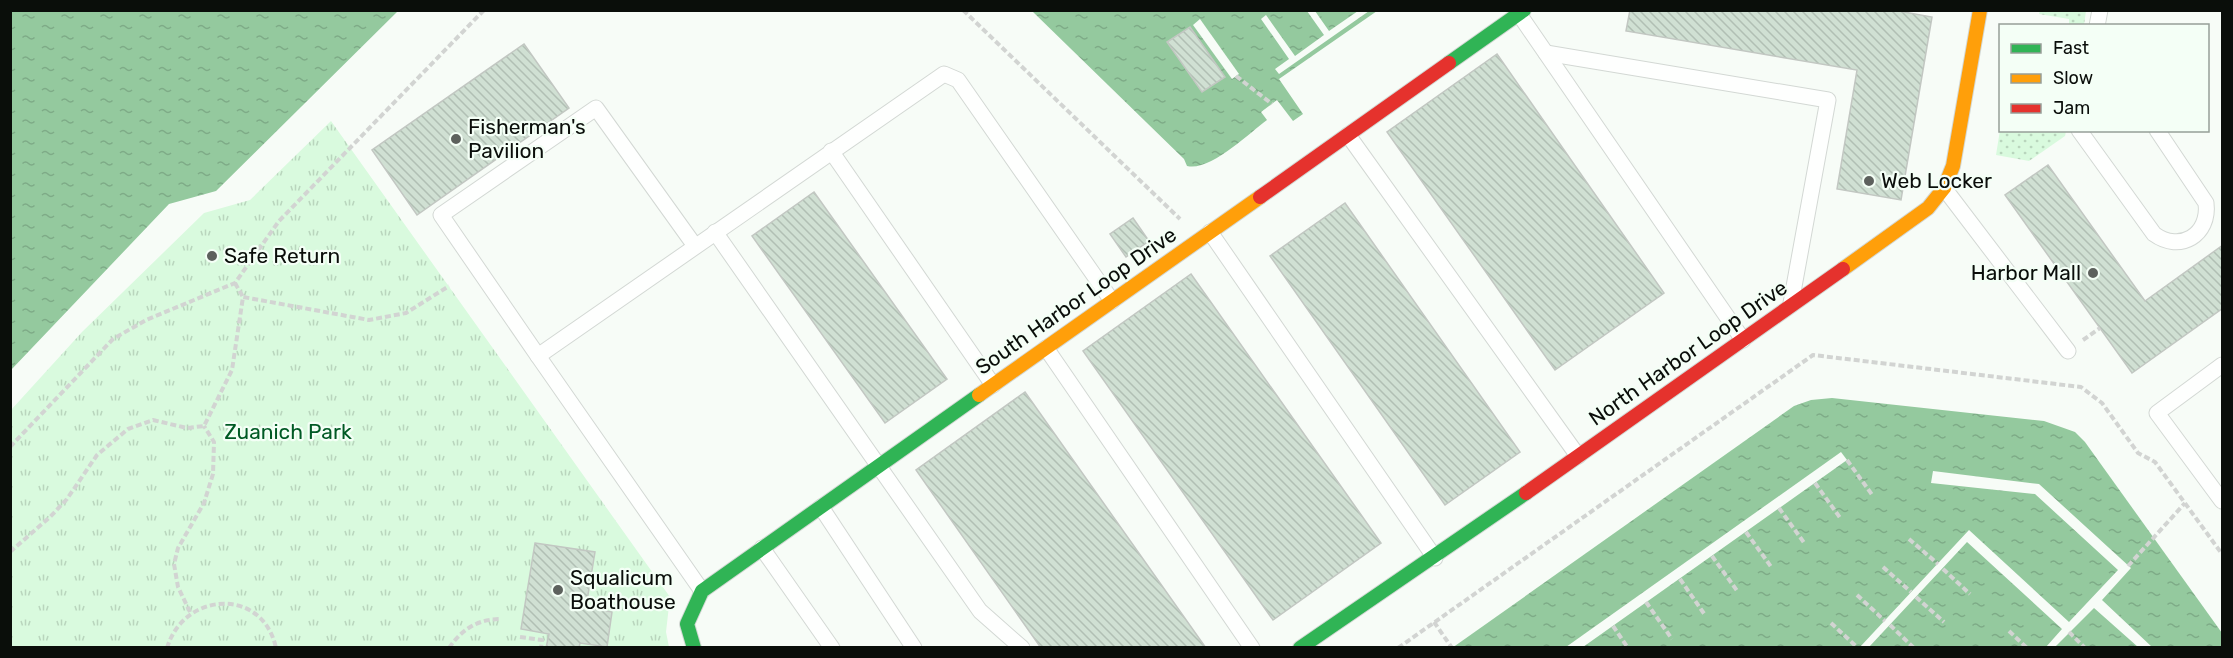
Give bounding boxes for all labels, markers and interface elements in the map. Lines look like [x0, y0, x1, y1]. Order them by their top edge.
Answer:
legend [1999, 24, 2209, 132]
text: Fast [2053, 37, 2089, 59]
text: Slow [2053, 67, 2093, 89]
text: Jam [2053, 97, 2090, 119]
place label: Fisherman's Pavilion [468, 114, 586, 163]
marker: Fisherman's Pavilion [449, 132, 463, 146]
place label: Web Locker [1881, 168, 1992, 193]
marker: Web Locker [1862, 174, 1876, 188]
street label: South Harbor Loop Drive [970, 222, 1181, 380]
place label: Safe Return [224, 243, 340, 268]
marker: Safe Return [205, 249, 219, 263]
place label: Harbor Mall [1971, 260, 2081, 285]
marker: Harbor Mall [2086, 266, 2100, 280]
street label: North Harbor Loop Drive [1584, 275, 1792, 431]
park label: Zuanich Park [224, 419, 352, 444]
place label: Squalicum Boathouse [570, 565, 676, 614]
marker: Squalicum Boathouse [551, 583, 565, 597]

